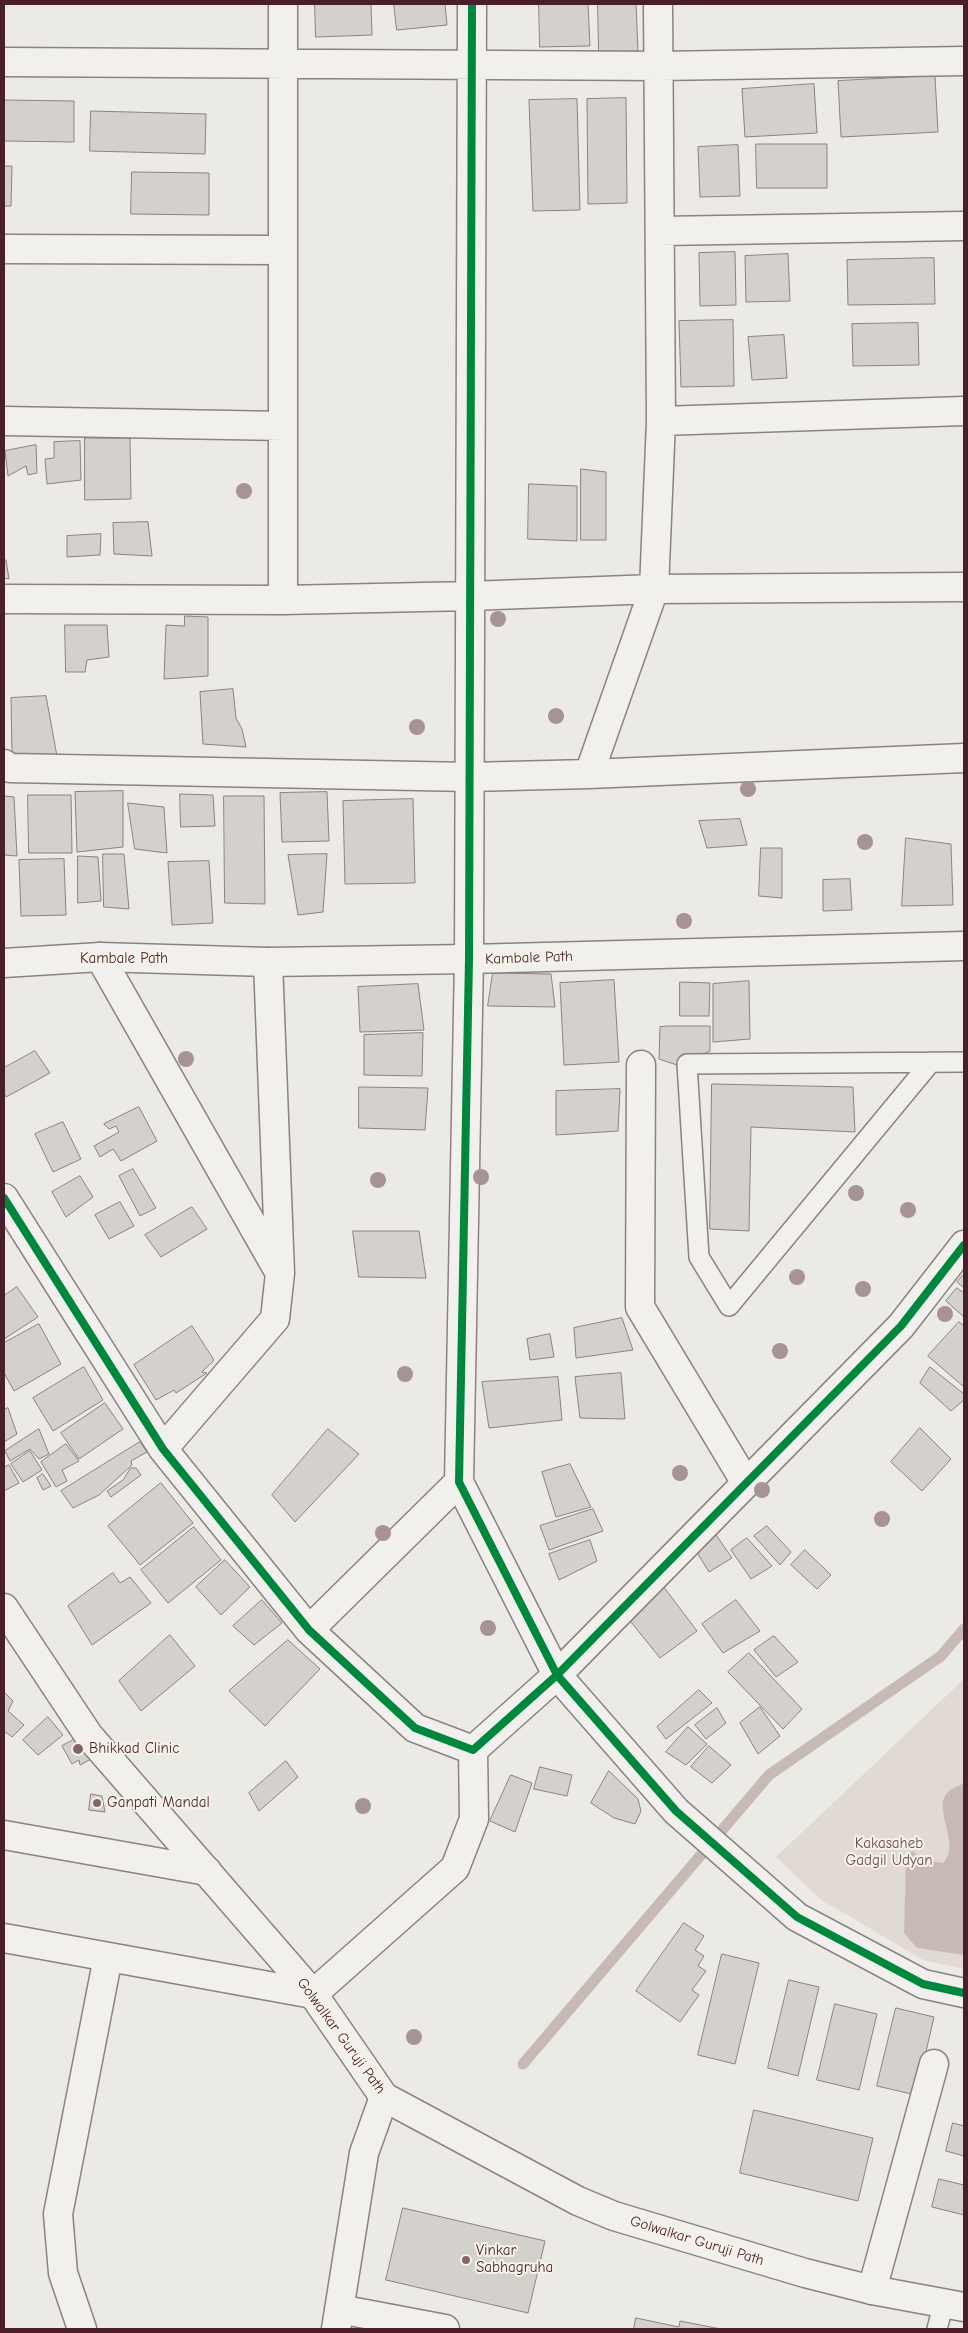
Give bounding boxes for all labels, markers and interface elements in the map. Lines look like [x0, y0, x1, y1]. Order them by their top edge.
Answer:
street label: Kambale Path [485, 947, 573, 969]
street label: Kambale Path [80, 950, 168, 968]
place label: Bhikkad Clinic [89, 1740, 179, 1758]
marker: Bhikkad Clinic [71, 1742, 85, 1756]
place label: Ganpati Mandal [107, 1794, 210, 1812]
marker: Ganpati Mandal [91, 1797, 103, 1809]
park label: Kakasaheb Gadgil Udyan [846, 1835, 932, 1870]
street label: Golwalkar Guruji Path [293, 1974, 389, 2098]
street label: Golwalkar Guruji Path [628, 2212, 766, 2270]
place label: Vinkar Sabhagruha [476, 2242, 553, 2277]
marker: Vinkar Sabhagruha [460, 2254, 472, 2266]

